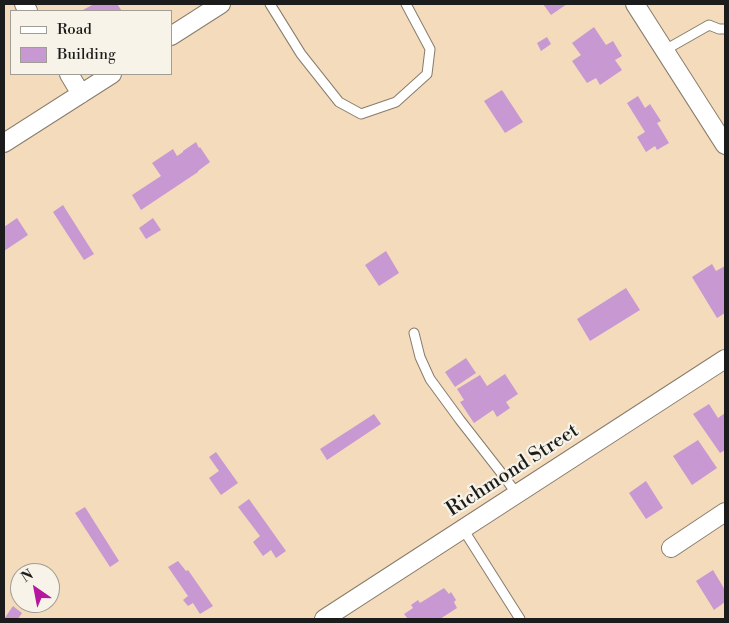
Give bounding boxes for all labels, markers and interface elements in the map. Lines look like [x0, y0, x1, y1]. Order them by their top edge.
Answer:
legend [10, 10, 172, 75]
text: Road [57, 20, 92, 39]
text: Building [57, 45, 116, 64]
street label: Richmond Street [442, 419, 584, 523]
north arrow [10, 563, 60, 613]
text: N [18, 566, 37, 587]

